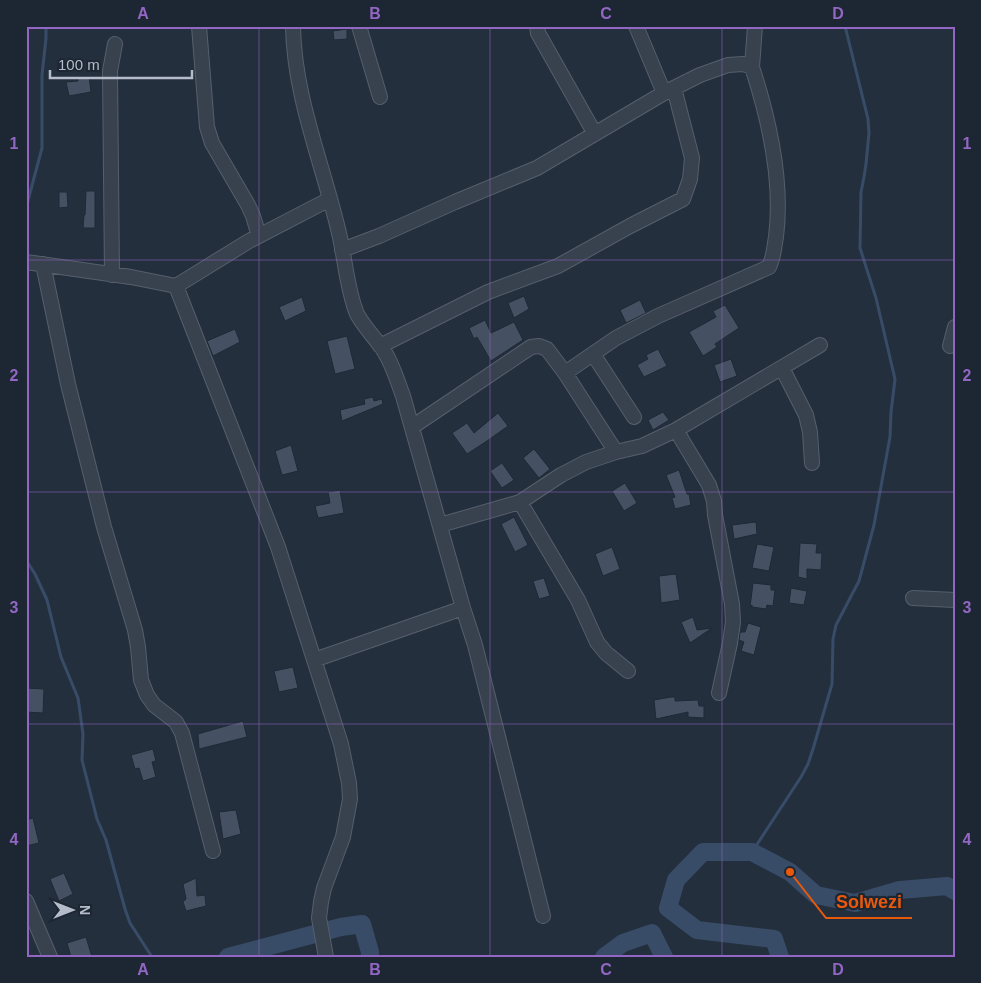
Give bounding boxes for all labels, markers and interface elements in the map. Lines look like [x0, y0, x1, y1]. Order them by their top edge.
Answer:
text: A [137, 5, 149, 22]
text: B [369, 5, 381, 22]
text: C [600, 5, 612, 22]
text: D [832, 5, 844, 22]
scale bar [50, 48, 192, 80]
text: 100 m [58, 56, 100, 73]
text: 1 [10, 135, 19, 152]
text: 1 [963, 135, 972, 152]
text: 2 [10, 367, 19, 384]
text: 2 [963, 367, 972, 384]
text: 3 [10, 599, 19, 616]
text: 3 [963, 599, 972, 616]
text: 4 [10, 831, 19, 848]
text: 4 [963, 831, 972, 848]
callout: Solwezi [826, 885, 912, 918]
north arrow [48, 886, 98, 936]
text: Solwezi [836, 892, 902, 912]
text: N [77, 905, 93, 915]
text: A [137, 961, 149, 978]
text: B [369, 961, 381, 978]
text: C [600, 961, 612, 978]
text: D [832, 961, 844, 978]

